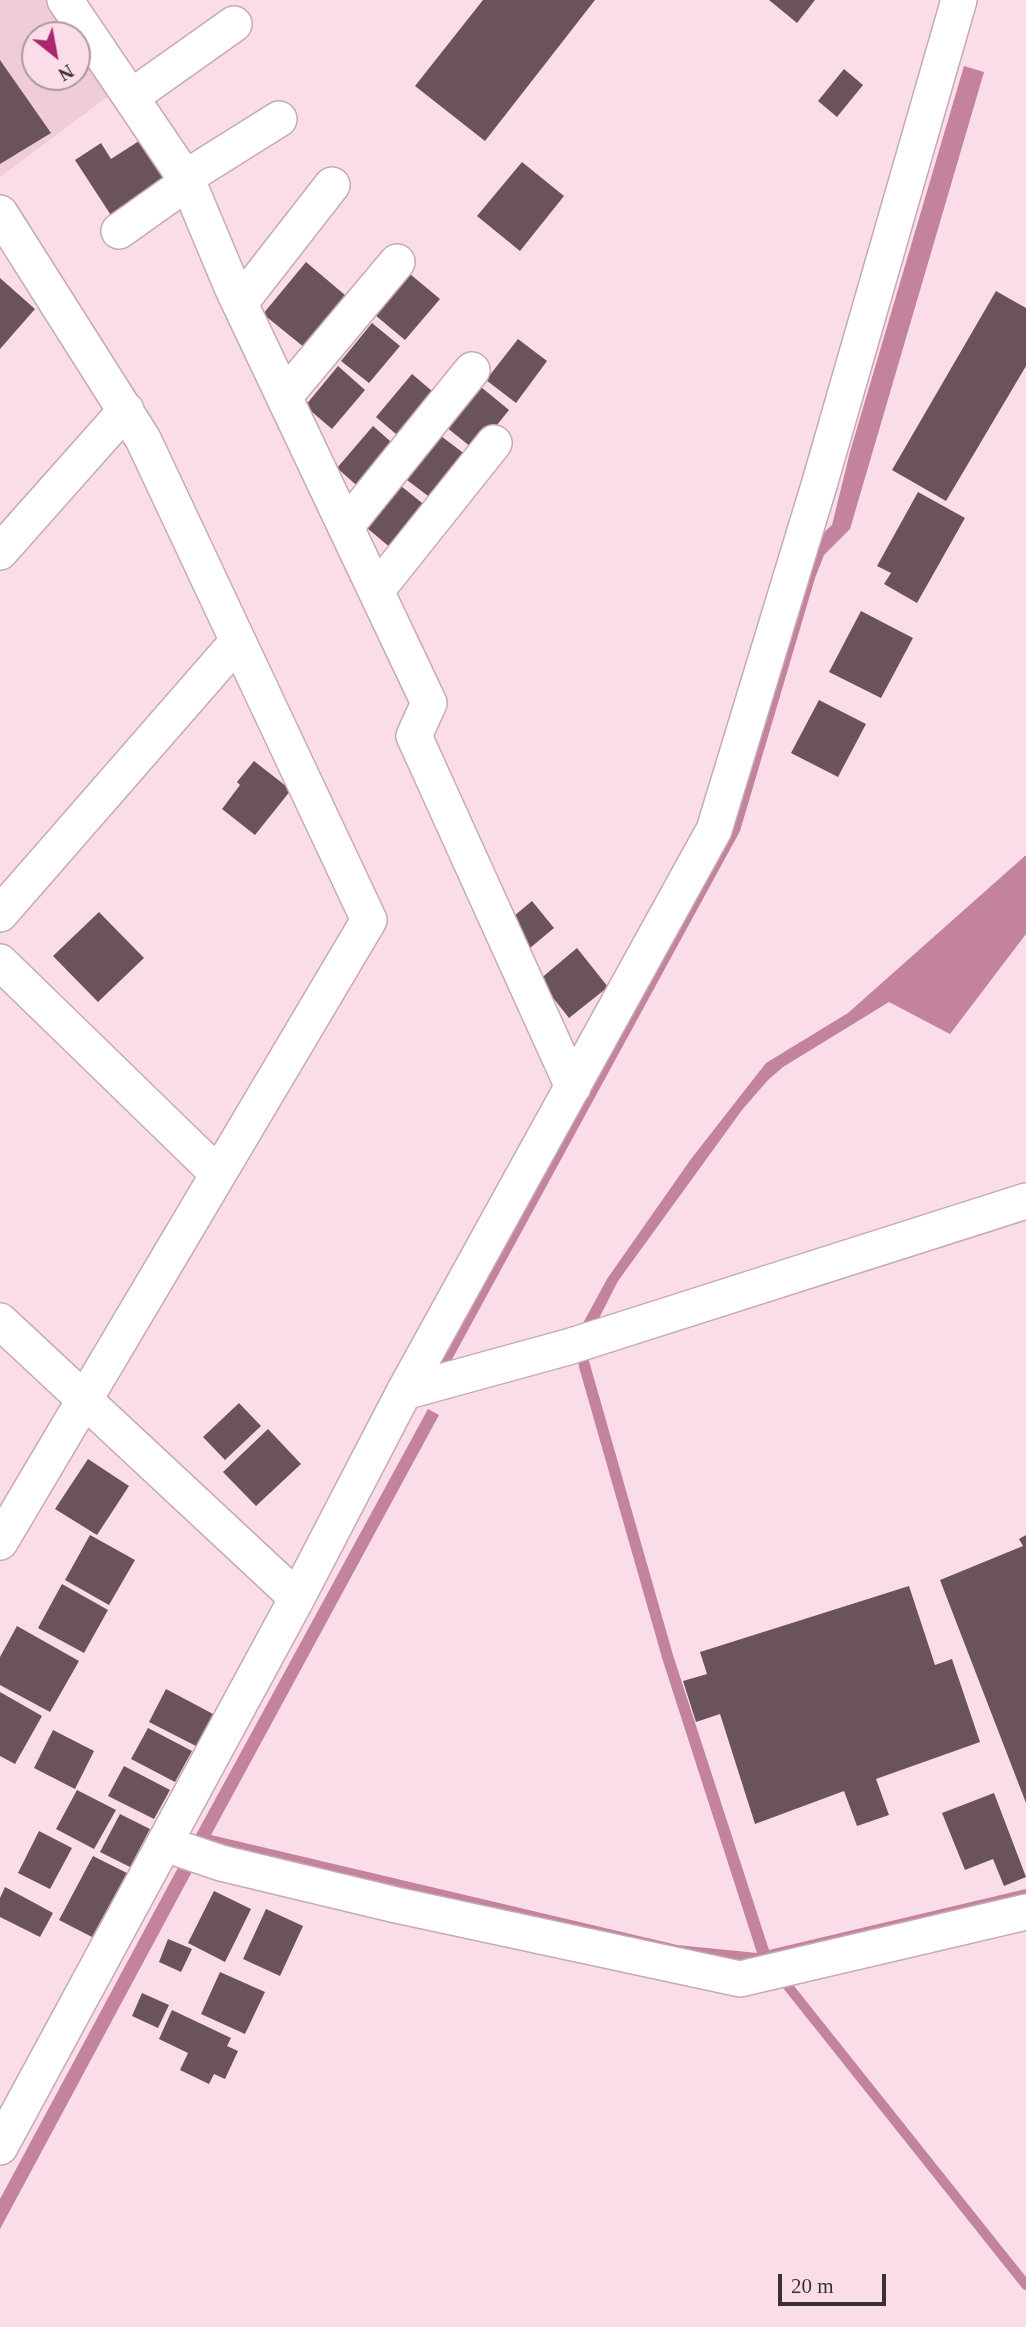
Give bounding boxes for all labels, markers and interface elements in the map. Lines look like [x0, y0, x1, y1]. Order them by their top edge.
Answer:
north arrow [21, 21, 91, 91]
text: N [55, 60, 77, 85]
scale bar [781, 2260, 890, 2304]
text: 20 m [791, 2274, 834, 2298]

